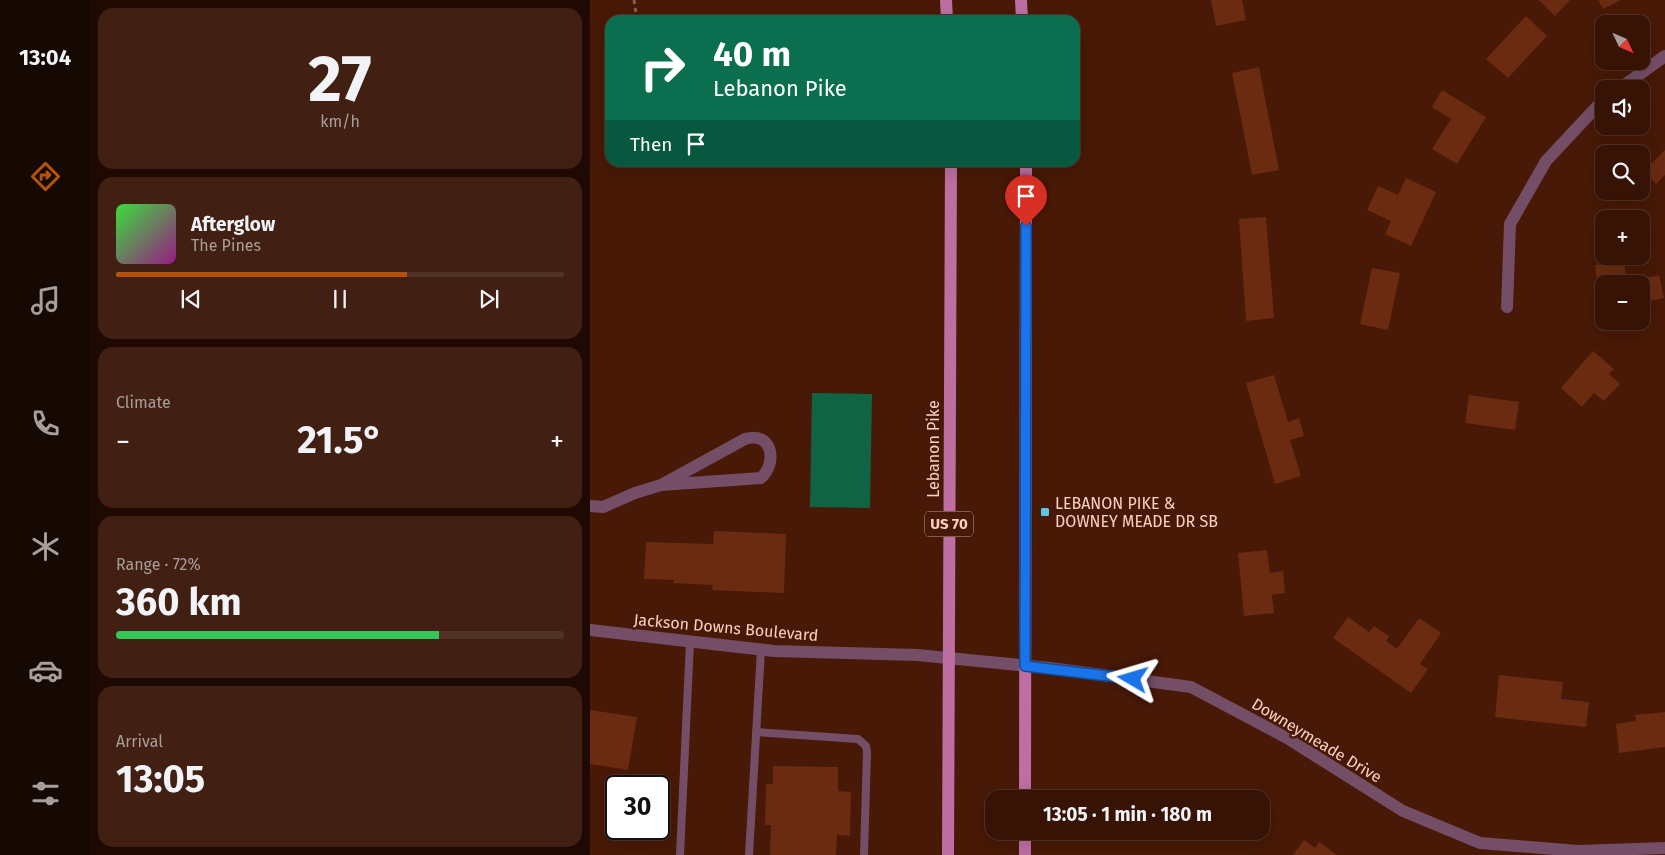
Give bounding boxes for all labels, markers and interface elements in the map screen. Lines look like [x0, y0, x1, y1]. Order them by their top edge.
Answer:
north arrow [1595, 15, 1650, 70]
map controls [1595, 15, 1650, 330]
text: 40 m [713, 33, 791, 75]
icon: right [630, 35, 695, 100]
text: 27 [308, 40, 372, 118]
text: 13:04 [19, 44, 71, 71]
text: Lebanon Pike [713, 75, 847, 102]
button: sound [1595, 80, 1650, 135]
text: km/h [320, 112, 360, 131]
icon: arrive [682, 130, 710, 158]
text: Then [630, 133, 672, 156]
button: search [1595, 145, 1650, 200]
icon: directions [28, 159, 63, 194]
pin [1005, 175, 1047, 226]
icon: arrive [1012, 182, 1040, 210]
button: + [1595, 210, 1650, 265]
text: Afterglow [191, 213, 275, 236]
text: The Pines [191, 236, 261, 255]
button: − [1595, 275, 1650, 330]
icon: music [28, 283, 63, 318]
icon: previous [177, 285, 205, 313]
icon: pause [326, 285, 354, 313]
icon: next [475, 285, 503, 313]
text: Climate [116, 393, 171, 412]
street label: Lebanon Pike [924, 400, 943, 498]
icon: phone [28, 406, 63, 441]
text: 21.5° [297, 417, 383, 463]
text: − [116, 425, 130, 458]
text: + [550, 425, 564, 458]
place label: LEBANON PIKE & DOWNEY MEADE DR SB [1055, 494, 1218, 531]
marker: LEBANON PIKE & DOWNEY MEADE DR SB [1039, 506, 1051, 518]
road number: US 70 [925, 512, 973, 536]
icon: climate [28, 529, 63, 564]
text: Range · 72% [116, 555, 201, 574]
text: 360 km [116, 579, 242, 625]
street label: Jackson Downs Boulevard [633, 610, 819, 645]
position arrow [1106, 652, 1158, 704]
icon: car [28, 653, 63, 688]
street label: Downeymeade Drive [1248, 694, 1385, 787]
text: Arrival [116, 732, 163, 751]
text: 13:05 [116, 756, 205, 802]
speed limit sign: 30 [605, 775, 670, 840]
icon: filters [28, 776, 63, 811]
text: 13:05 · 1 min · 180 m [1043, 803, 1212, 826]

